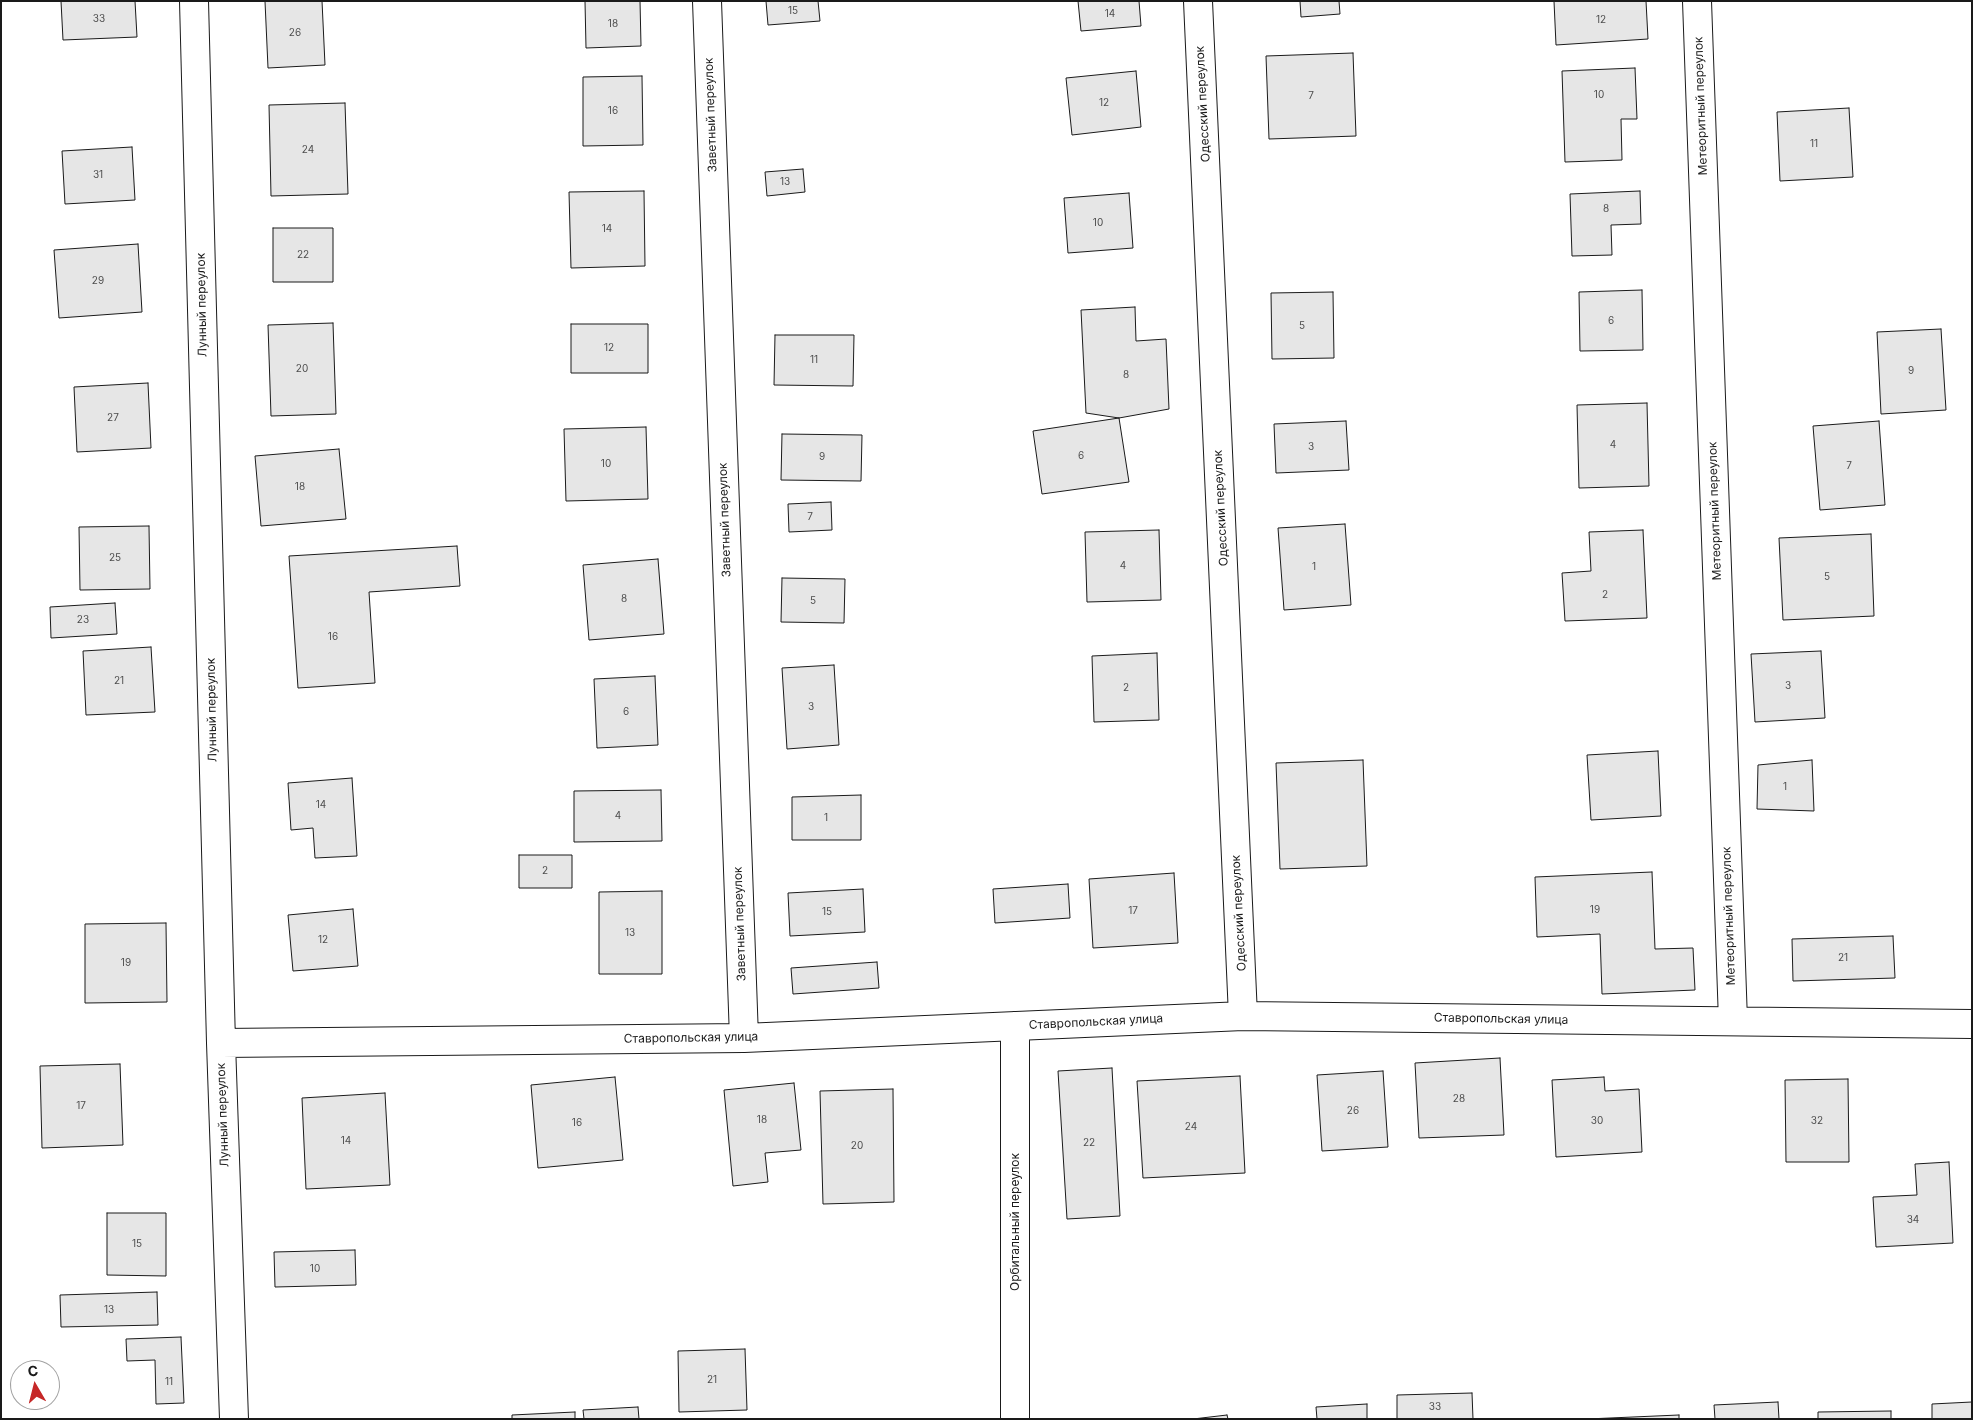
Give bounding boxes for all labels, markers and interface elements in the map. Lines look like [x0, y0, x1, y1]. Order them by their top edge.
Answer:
house number: 15 [788, 5, 798, 17]
house number: 14 [1105, 8, 1115, 20]
house number: 33 [93, 13, 105, 25]
house number: 12 [1596, 14, 1606, 26]
house number: 18 [608, 18, 618, 30]
house number: 26 [289, 27, 301, 39]
street label: Метеоритный переулок [1691, 36, 1711, 176]
street label: Одесский переулок [1193, 45, 1213, 163]
street label: Заветный переулок [702, 57, 720, 173]
house number: 10 [1594, 89, 1604, 101]
house number: 7 [1308, 90, 1314, 102]
house number: 12 [1099, 97, 1109, 109]
house number: 16 [608, 105, 618, 117]
house number: 11 [1810, 138, 1818, 150]
house number: 24 [302, 144, 314, 156]
house number: 31 [93, 169, 103, 181]
house number: 13 [780, 176, 790, 188]
house number: 8 [1603, 203, 1609, 215]
house number: 10 [1093, 217, 1103, 229]
house number: 14 [602, 223, 612, 235]
house number: 22 [297, 249, 309, 261]
street label: Лунный переулок [194, 253, 210, 357]
house number: 29 [92, 275, 104, 287]
house number: 6 [1608, 315, 1614, 327]
house number: 5 [1299, 320, 1305, 332]
house number: 12 [604, 342, 614, 354]
house number: 11 [810, 354, 818, 366]
house number: 20 [296, 363, 308, 375]
house number: 9 [1908, 365, 1914, 377]
house number: 8 [1123, 369, 1129, 381]
house number: 27 [107, 412, 119, 424]
house number: 4 [1610, 439, 1616, 451]
house number: 3 [1308, 441, 1314, 453]
street label: Метеоритный переулок [1705, 441, 1725, 581]
street label: Одесский переулок [1211, 449, 1231, 567]
house number: 6 [1078, 450, 1084, 462]
house number: 9 [819, 451, 825, 463]
house number: 10 [601, 458, 611, 470]
house number: 7 [1846, 460, 1852, 472]
street label: Заветный переулок [716, 462, 734, 578]
house number: 18 [295, 481, 305, 493]
house number: 7 [807, 511, 813, 523]
house number: 25 [109, 552, 121, 564]
house number: 4 [1120, 560, 1126, 572]
house number: 1 [1312, 561, 1316, 573]
house number: 5 [1824, 571, 1830, 583]
house number: 2 [1602, 589, 1608, 601]
house number: 8 [621, 593, 627, 605]
house number: 5 [810, 595, 816, 607]
house number: 23 [77, 614, 89, 626]
house number: 16 [328, 631, 338, 643]
street label: Лунный переулок [204, 658, 220, 762]
house number: 21 [114, 675, 124, 687]
house number: 3 [1785, 680, 1791, 692]
house number: 2 [1123, 682, 1129, 694]
house number: 3 [808, 701, 814, 713]
house number: 6 [623, 706, 629, 718]
house number: 1 [1783, 781, 1787, 793]
house number: 14 [316, 799, 326, 811]
house number: 4 [615, 810, 621, 822]
house number: 1 [824, 812, 828, 824]
street label: Метеоритный переулок [1719, 846, 1739, 986]
street label: Одесский переулок [1229, 854, 1249, 972]
house number: 2 [542, 865, 548, 877]
street label: Заветный переулок [731, 866, 749, 982]
house number: 19 [1590, 904, 1600, 916]
house number: 17 [1128, 905, 1138, 917]
house number: 15 [822, 906, 832, 918]
house number: 13 [625, 927, 635, 939]
house number: 12 [318, 934, 328, 946]
house number: 21 [1838, 952, 1848, 964]
house number: 19 [121, 957, 131, 969]
street label: Ставропольская улица [1028, 1011, 1164, 1033]
street label: Ставропольская улица [1434, 1011, 1568, 1027]
street label: Ставропольская улица [624, 1030, 758, 1046]
street label: Лунный переулок [214, 1063, 232, 1167]
house number: 28 [1453, 1093, 1465, 1105]
house number: 17 [76, 1100, 86, 1112]
house number: 26 [1347, 1105, 1359, 1117]
house number: 18 [757, 1114, 767, 1126]
house number: 30 [1591, 1115, 1603, 1127]
house number: 32 [1811, 1115, 1823, 1127]
house number: 16 [572, 1117, 582, 1129]
house number: 24 [1185, 1121, 1197, 1133]
house number: 14 [341, 1135, 351, 1147]
house number: 22 [1083, 1137, 1095, 1149]
house number: 20 [851, 1140, 863, 1152]
street label: Орбитальный переулок [1008, 1153, 1022, 1291]
house number: 34 [1907, 1214, 1919, 1226]
house number: 15 [132, 1238, 142, 1250]
house number: 10 [310, 1263, 320, 1275]
house number: 13 [104, 1304, 114, 1316]
north arrow [10, 1360, 60, 1410]
text: С [27, 1362, 39, 1380]
house number: 21 [707, 1374, 717, 1386]
house number: 11 [165, 1376, 173, 1388]
house number: 33 [1429, 1401, 1441, 1413]

